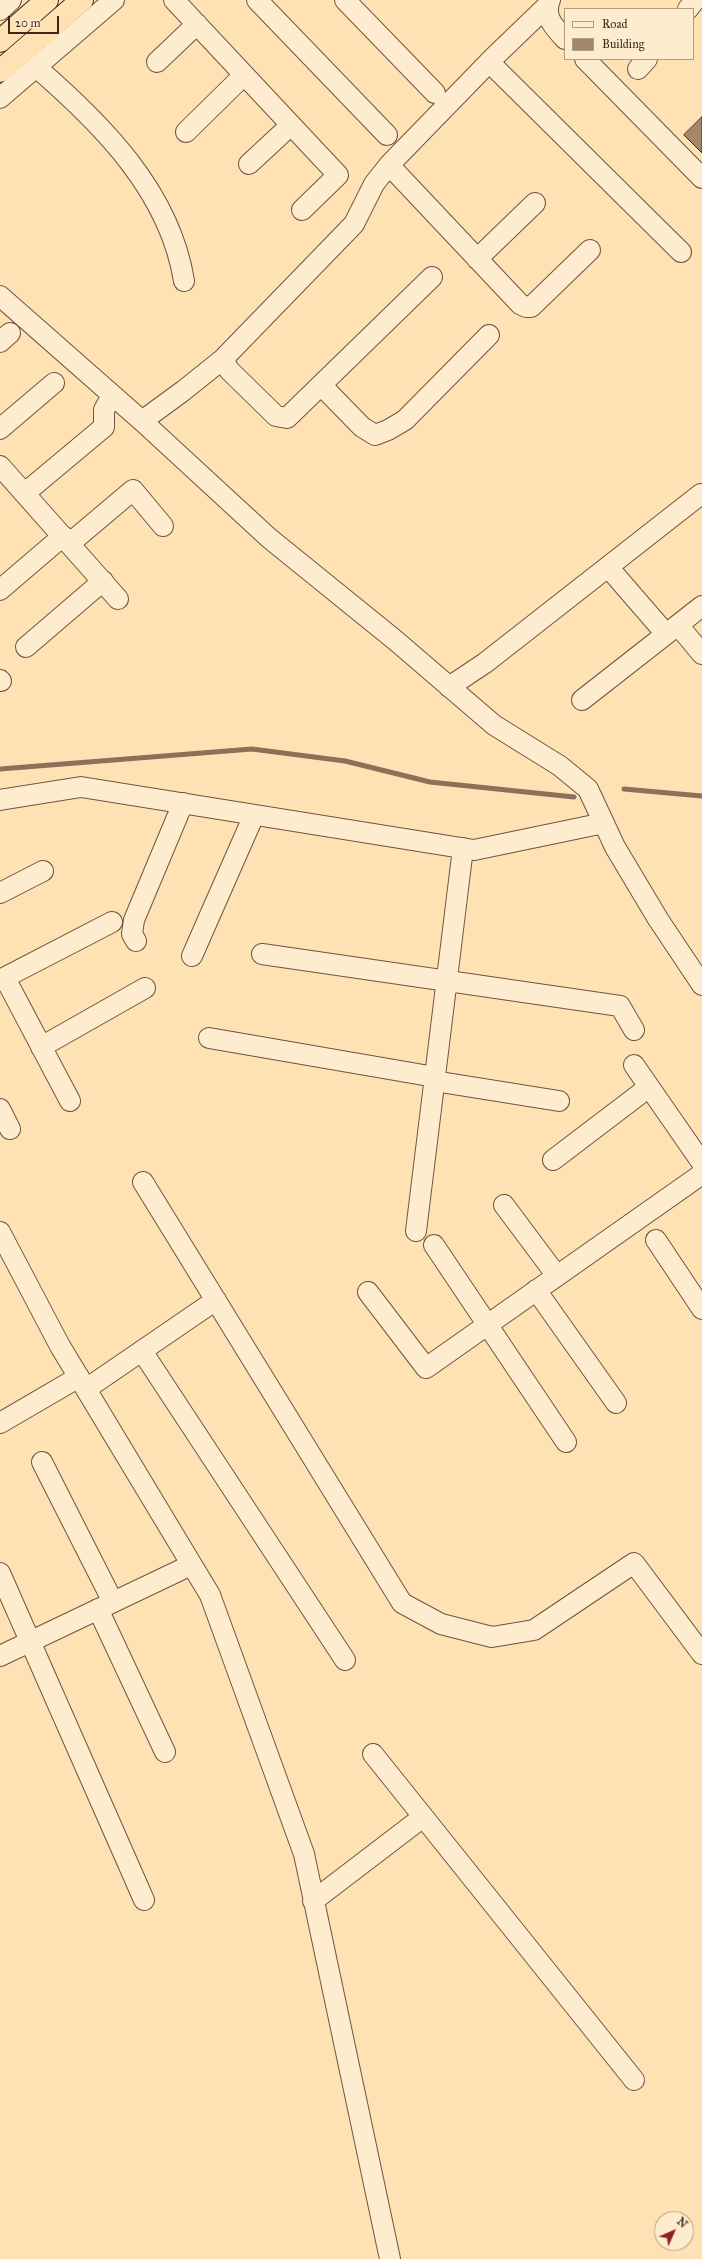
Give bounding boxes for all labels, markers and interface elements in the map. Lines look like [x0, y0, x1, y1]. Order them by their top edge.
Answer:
scale bar [10, 8, 61, 34]
legend [564, 8, 694, 60]
text: 20 m [15, 16, 41, 30]
text: Road [602, 17, 628, 31]
text: Building [602, 37, 644, 51]
north arrow [654, 2211, 694, 2251]
text: N [674, 2215, 690, 2231]

